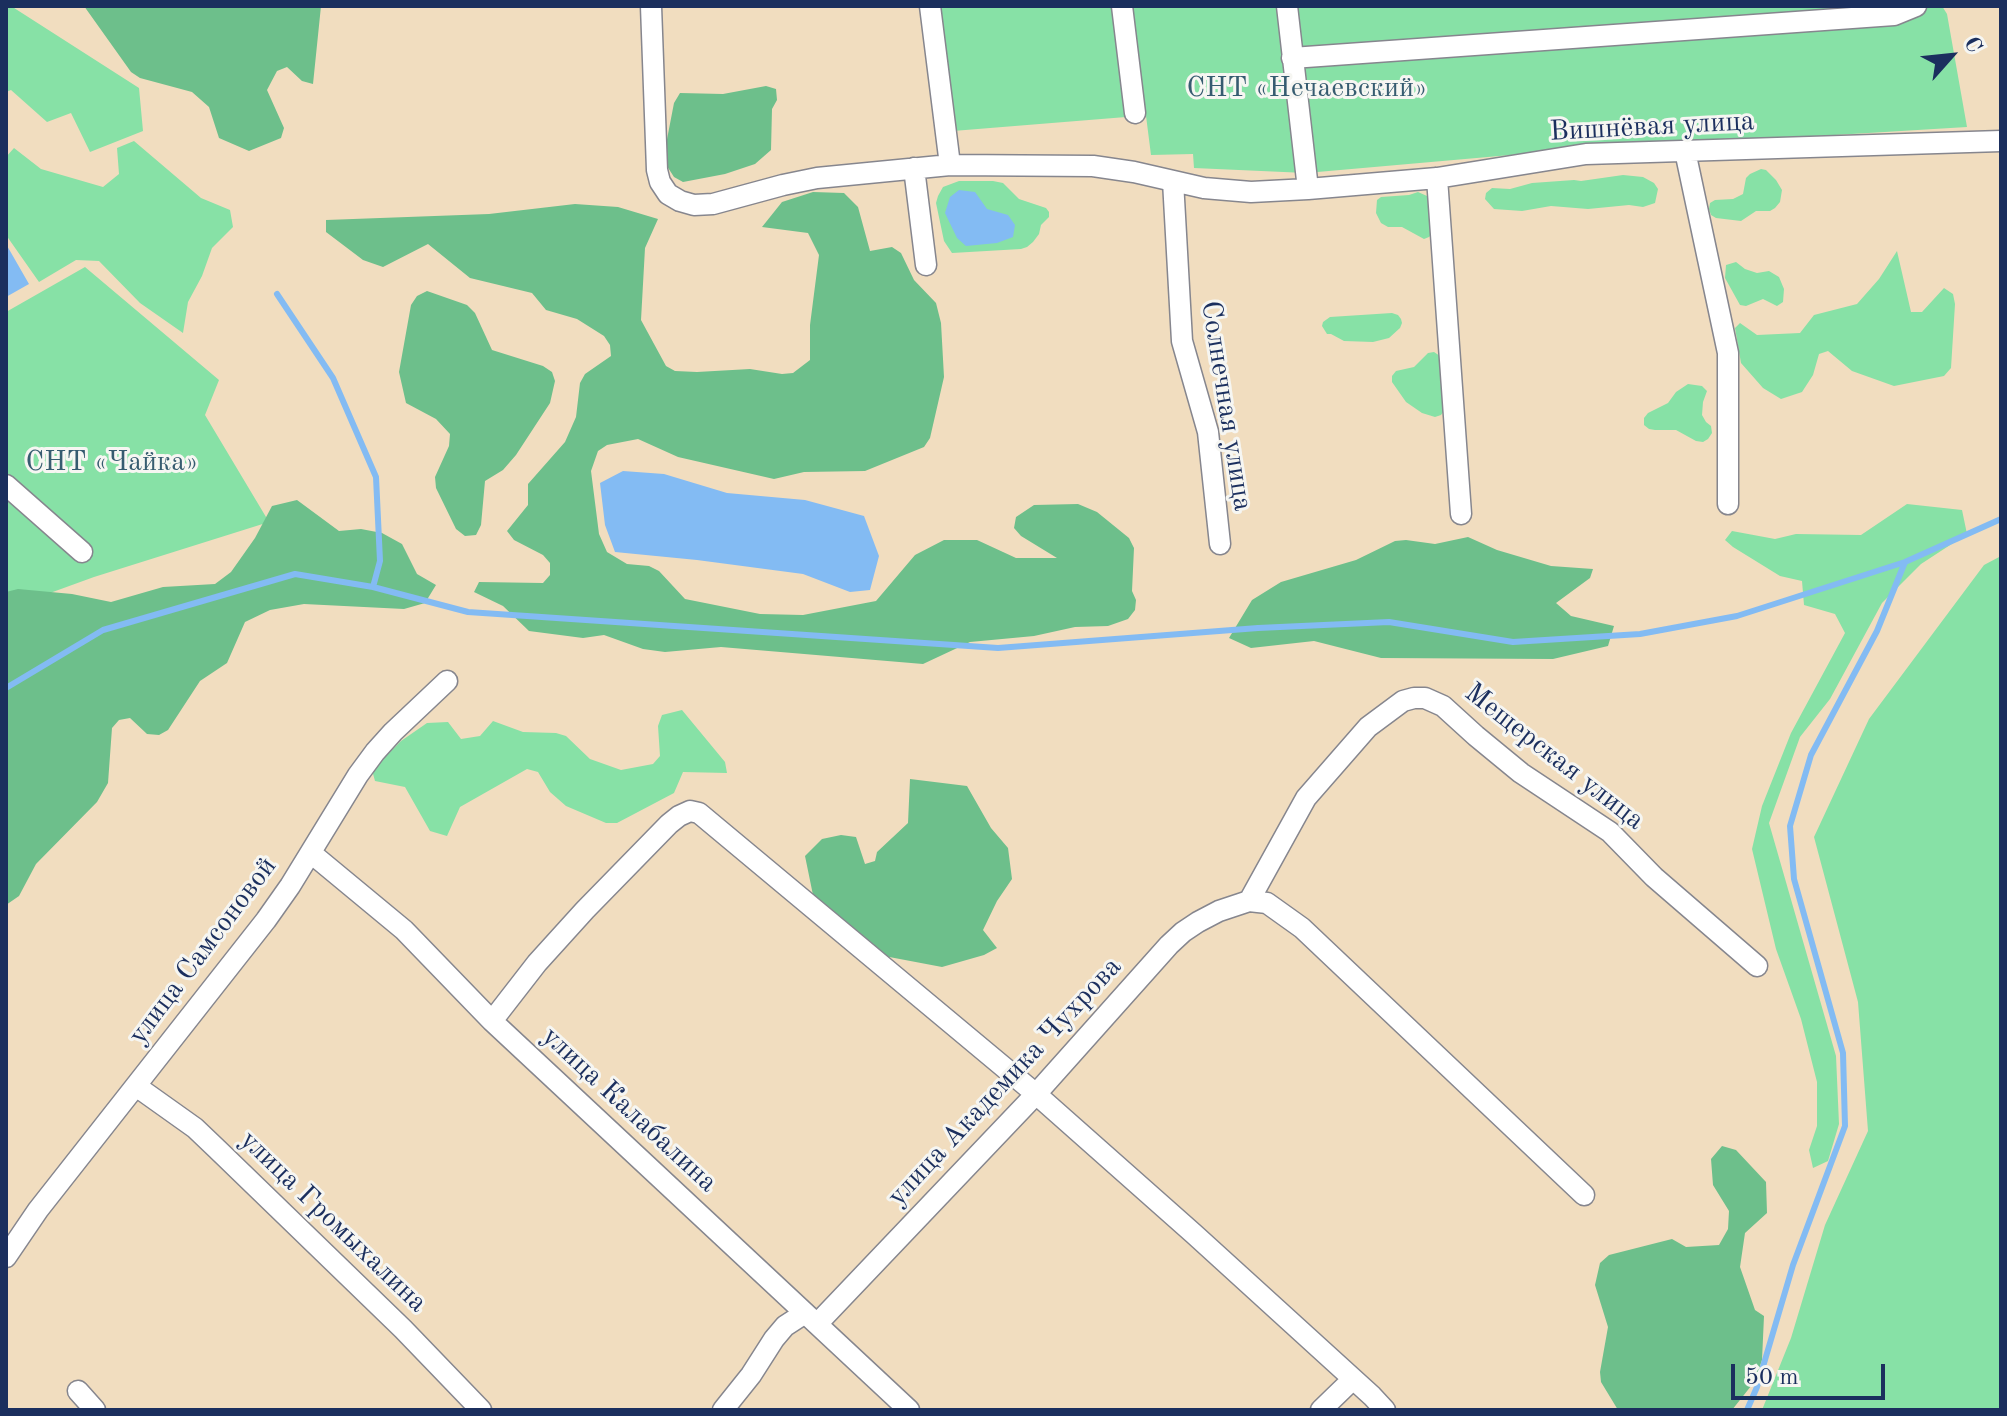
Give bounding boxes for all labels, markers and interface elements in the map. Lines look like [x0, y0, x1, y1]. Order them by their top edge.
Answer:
north arrow [1911, 16, 1991, 96]
text: С [1959, 34, 1985, 57]
park label: СНТ «Нечаевский» [1186, 72, 1428, 106]
street label: Вишнёвая улица [1549, 105, 1755, 149]
street label: Солнечная улица [1193, 299, 1259, 513]
park label: СНТ «Чайка» [26, 446, 198, 480]
street label: Мещерская улица [1457, 676, 1651, 838]
street label: улица Самсоновой [122, 851, 284, 1051]
street label: улица Академика Чухрова [881, 951, 1129, 1213]
street label: улица Калабалина [534, 1020, 724, 1200]
street label: улица Громыхалина [232, 1124, 434, 1320]
scale bar [1735, 1348, 1889, 1398]
text: 50 m [1745, 1366, 1799, 1390]

